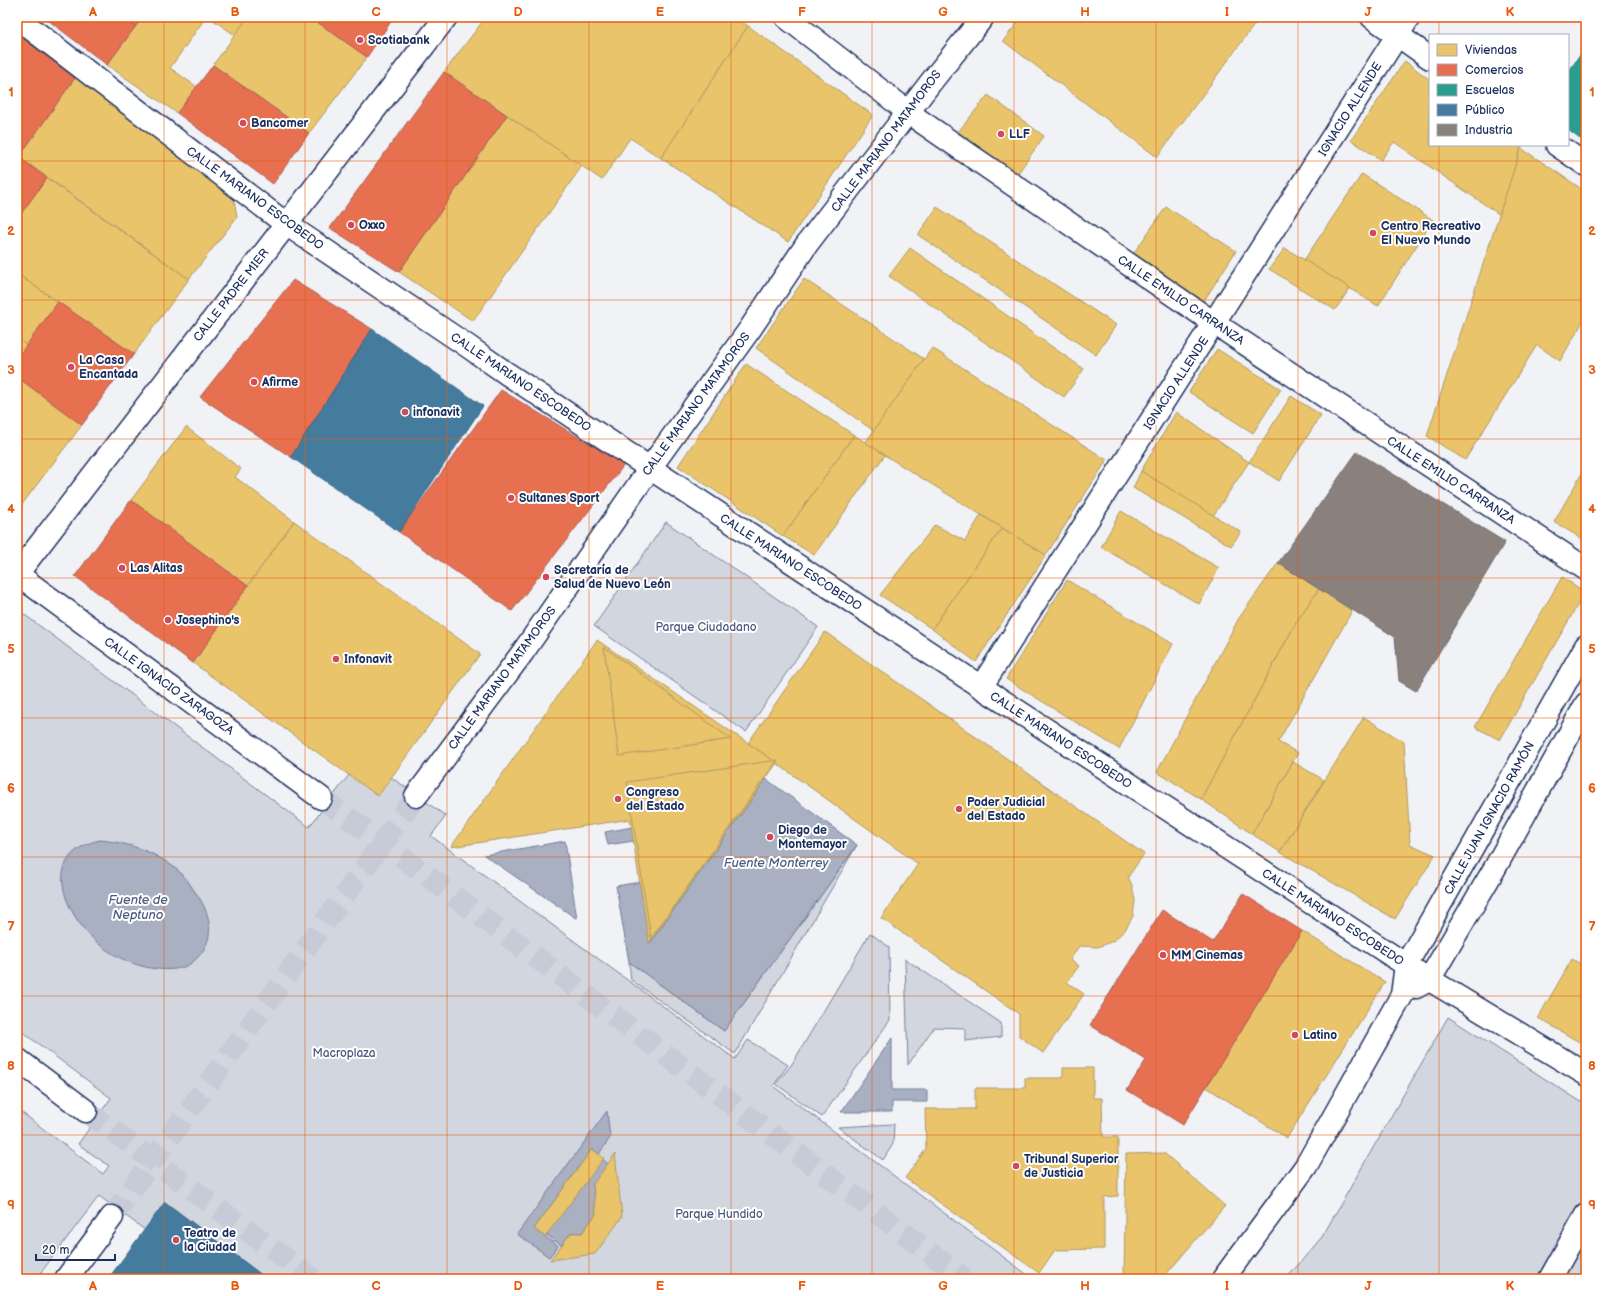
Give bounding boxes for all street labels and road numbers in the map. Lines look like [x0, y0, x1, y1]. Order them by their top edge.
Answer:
street label: IGNACIO ALLENDE [1315, 59, 1385, 159]
street label: CALLE MARIANO MATAMOROS [828, 67, 945, 215]
street label: CALLE MARIANO ESCOBEDO [183, 143, 326, 253]
street label: CALLE PADRE MIER [190, 245, 273, 345]
street label: CALLE EMILIO CARRANZA [1114, 252, 1248, 349]
street label: CALLE MARIANO ESCOBEDO [448, 330, 594, 435]
street label: CALLE MARIANO MATAMOROS [639, 330, 754, 479]
street label: IGNACIO ALLENDE [1141, 334, 1212, 433]
street label: CALLE EMILIO CARRANZA [1384, 433, 1518, 528]
street label: CALLE MARIANO ESCOBEDO [717, 511, 865, 614]
street label: CALLE MARIANO MATAMOROS [445, 604, 560, 753]
street label: CALLE IGNACIO ZARAGOZA [101, 634, 237, 739]
street label: CALLE MARIANO ESCOBEDO [987, 689, 1135, 792]
street label: CALLE JUAN IGNACIO RAMÓN [1439, 738, 1538, 897]
street label: CALLE MARIANO ESCOBEDO [1259, 866, 1407, 969]

